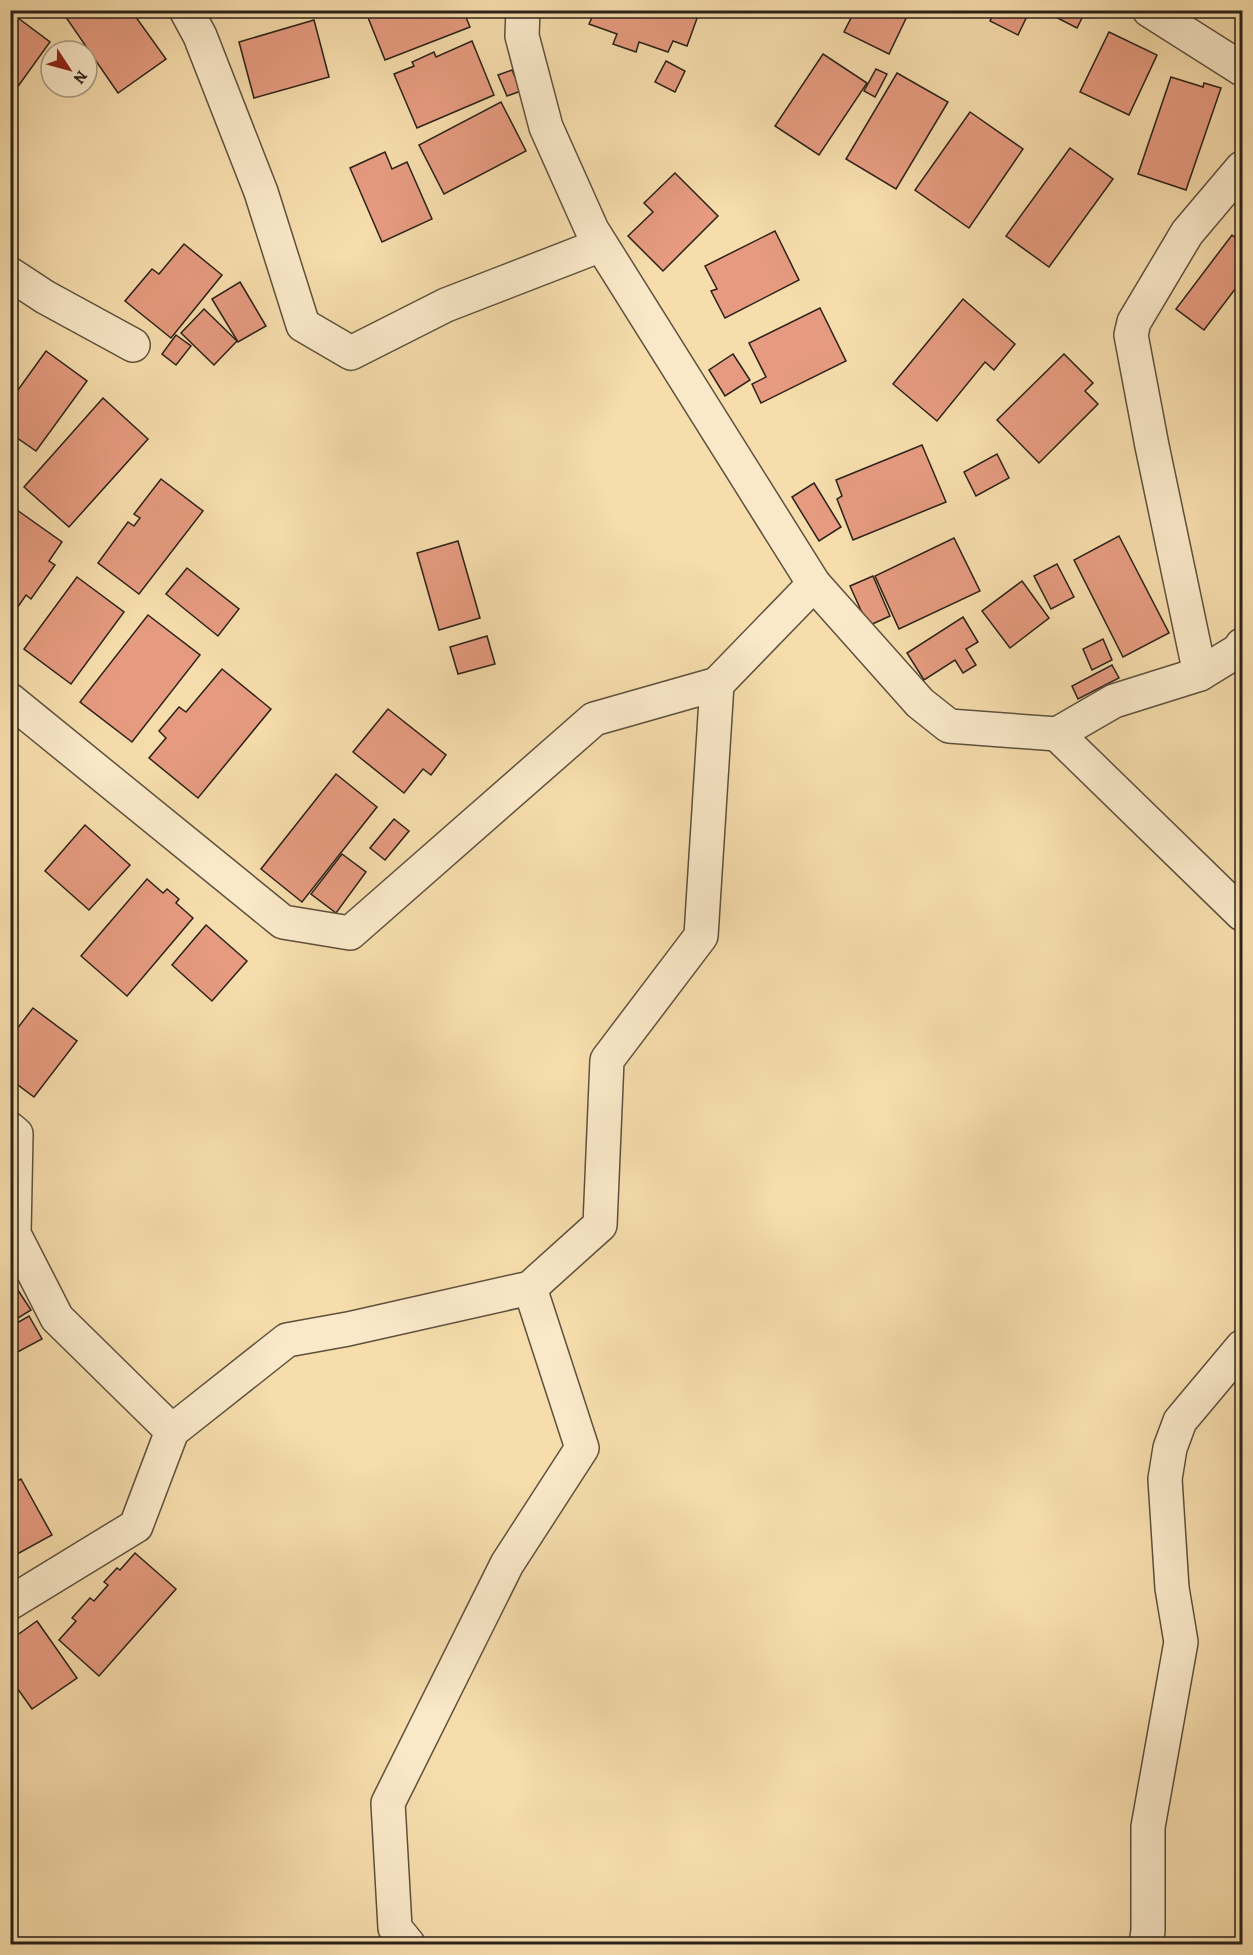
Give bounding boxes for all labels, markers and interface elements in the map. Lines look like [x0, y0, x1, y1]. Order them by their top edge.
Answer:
north arrow [39, 39, 99, 99]
text: N [68, 66, 93, 89]

